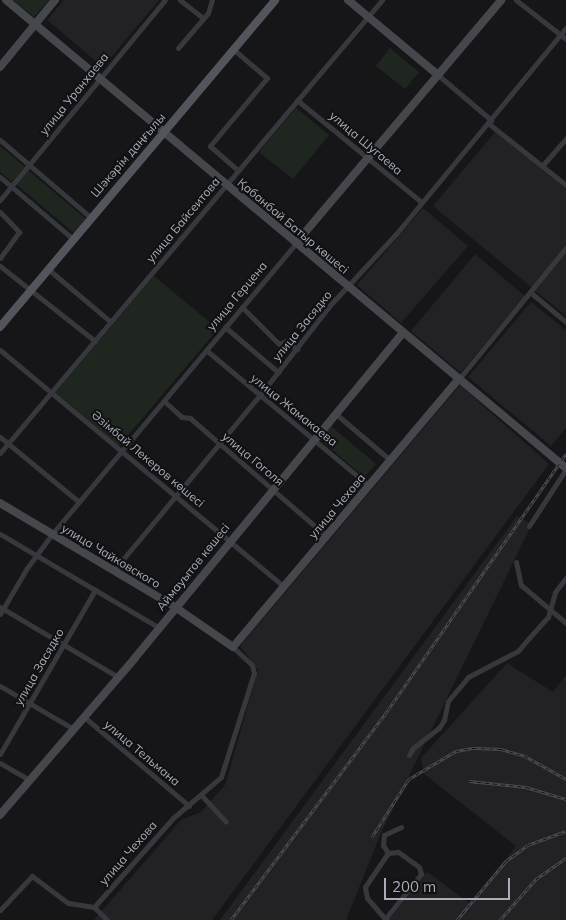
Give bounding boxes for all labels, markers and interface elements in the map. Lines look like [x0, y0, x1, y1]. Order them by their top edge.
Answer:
street label: улица Уранхаева [36, 50, 112, 138]
street label: улица Шугаева [327, 108, 405, 178]
street label: Шәкәрім даңғылы [88, 110, 168, 200]
street label: улица Байсеитова [143, 174, 223, 266]
street label: Қабанбай Батыр көшесі [234, 175, 352, 277]
street label: улица Герцена [204, 259, 270, 333]
street label: улица Засядко [269, 288, 335, 364]
street label: улица Жамакаева [248, 371, 340, 449]
street label: Әзімбай Лекеров көшесі [89, 408, 207, 510]
street label: улица Гоголя [219, 429, 287, 489]
street label: улица Чехова [306, 471, 368, 541]
street label: улица Чайковского [59, 521, 163, 591]
street label: Аймауытов көшесі [153, 521, 233, 613]
street label: улица Засядко [11, 626, 67, 708]
street label: улица Тельмана [101, 717, 183, 789]
street label: улица Чехова [96, 818, 160, 888]
scale bar [386, 868, 512, 900]
text: 200 m [392, 877, 436, 896]

